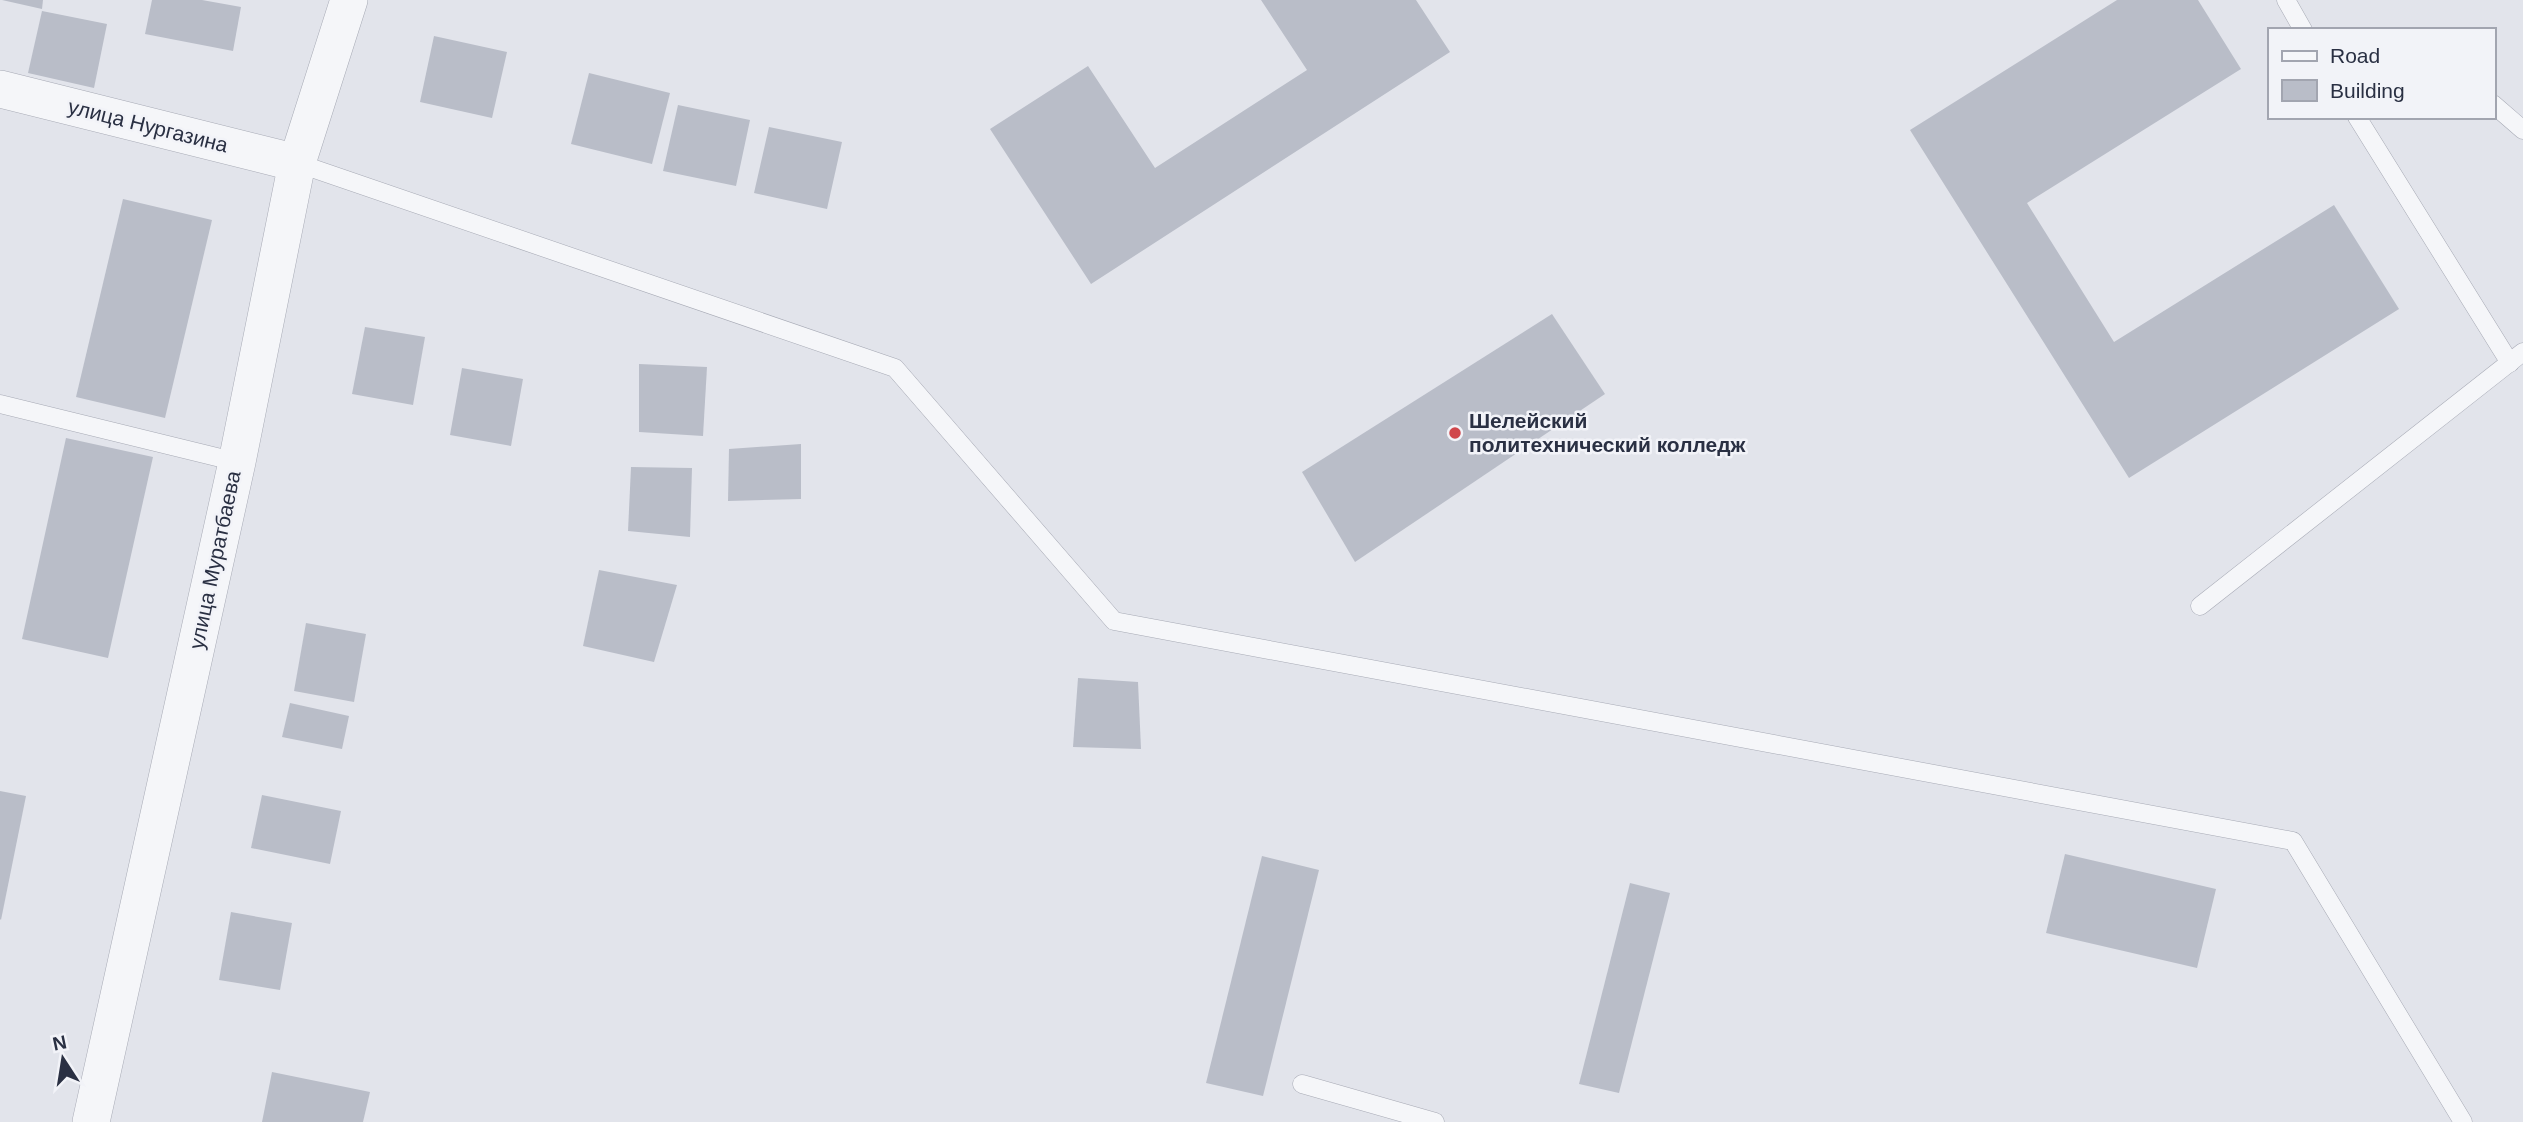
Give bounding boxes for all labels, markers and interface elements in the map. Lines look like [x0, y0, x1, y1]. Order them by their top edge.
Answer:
legend [2268, 28, 2495, 119]
text: Road [2330, 44, 2380, 67]
text: Building [2330, 79, 2405, 102]
street label: улица Нургазина [66, 95, 231, 157]
place label: Шелейский политехнический колледж [1469, 409, 1747, 456]
marker: Шелейский политехнический колледж [1447, 425, 1463, 441]
street label: улица Муратбаева [184, 468, 245, 651]
north arrow [28, 1024, 98, 1094]
text: N [51, 1031, 68, 1055]

